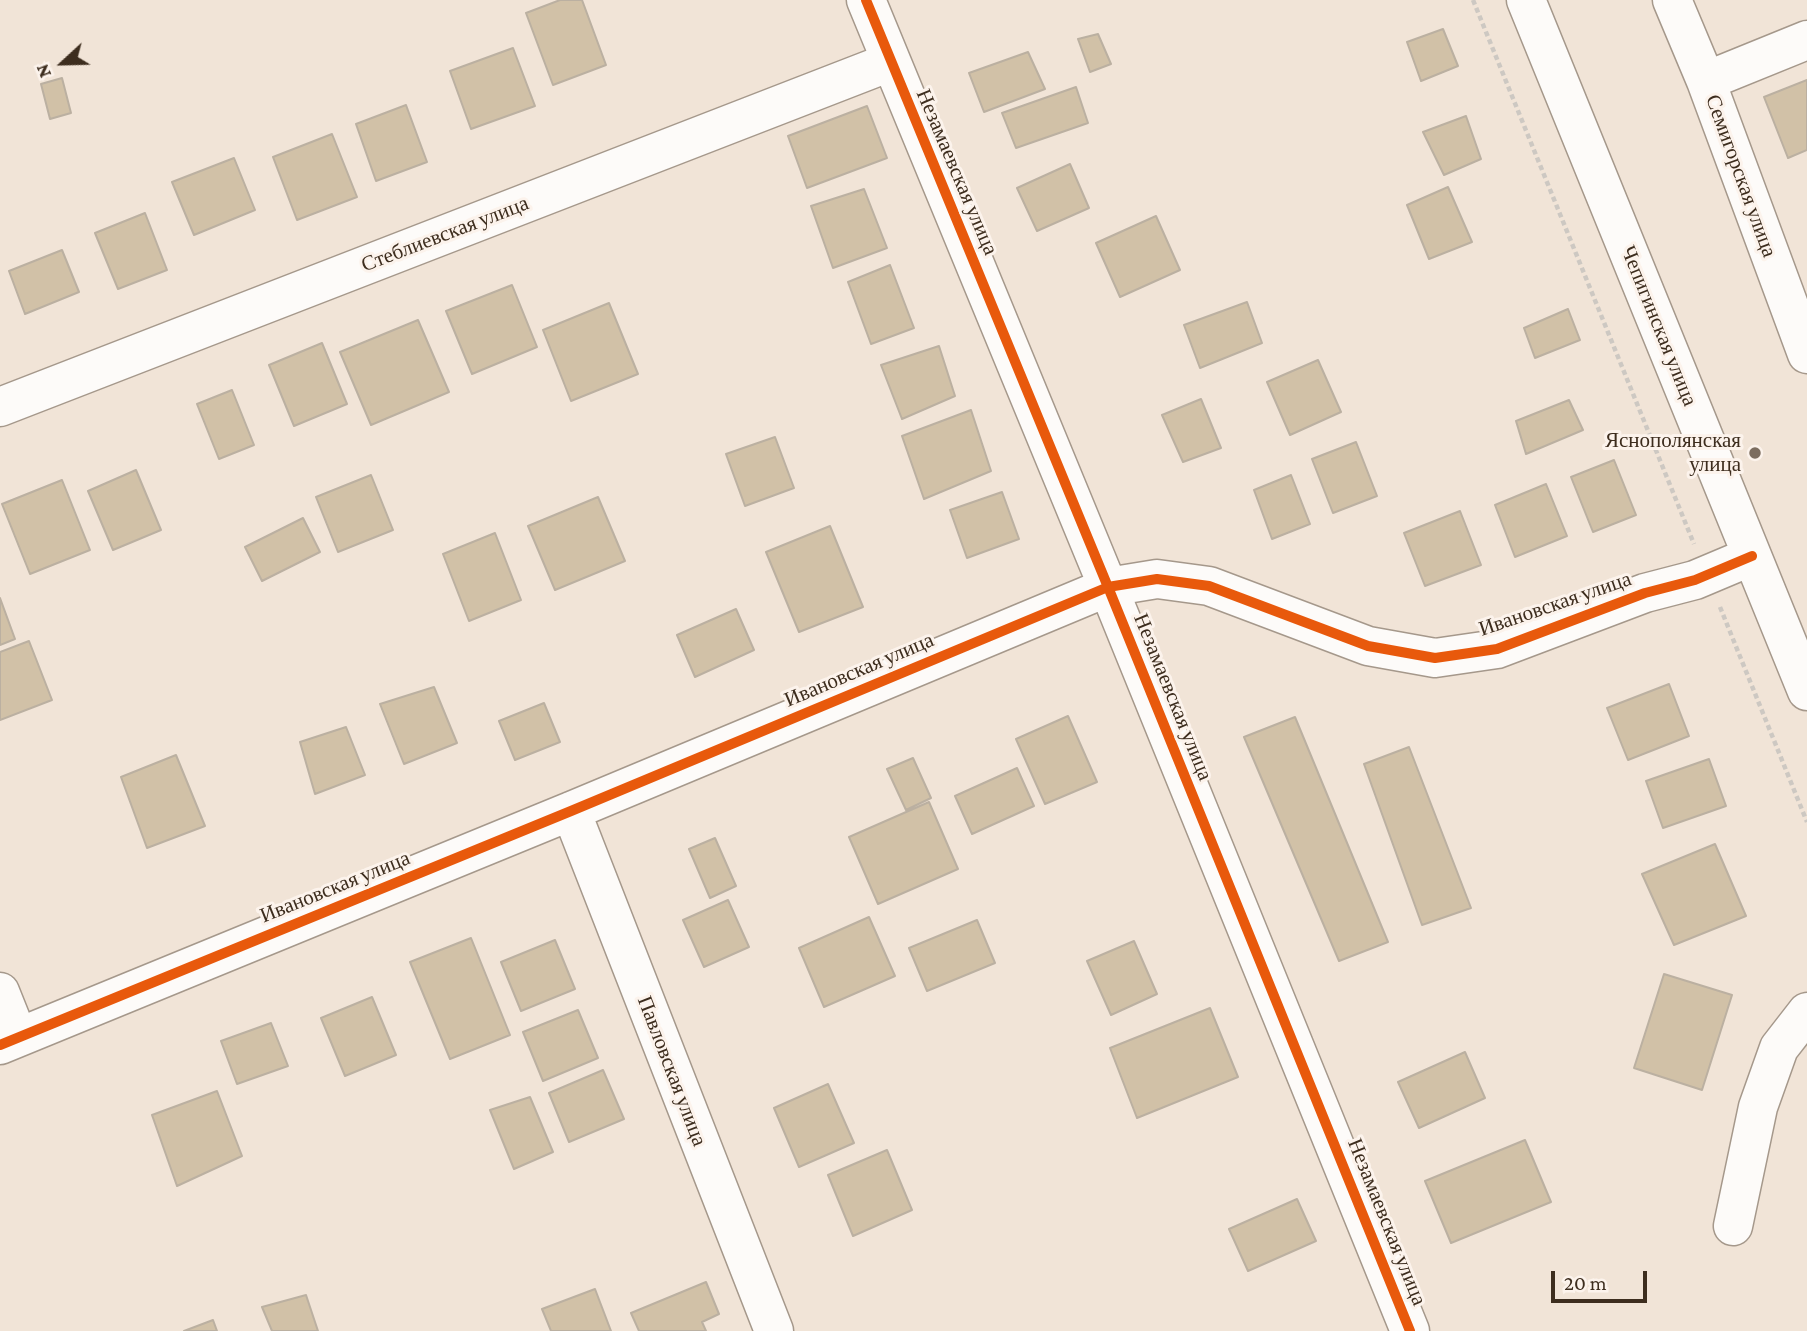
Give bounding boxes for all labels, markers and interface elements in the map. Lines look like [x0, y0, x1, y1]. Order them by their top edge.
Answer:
north arrow [28, 28, 98, 98]
text: N [31, 61, 55, 81]
street label: Незамаевская улица [911, 85, 1003, 259]
street label: Семигорская улица [1700, 91, 1782, 261]
street label: Стеблиевская улица [358, 190, 532, 278]
street label: Чепигинская улица [1615, 242, 1703, 410]
place label: Яснополянская улица [1605, 428, 1741, 478]
marker: Яснополянская улица [1747, 445, 1763, 461]
street label: Ивановская улица [1475, 566, 1635, 642]
street label: Незамаевская улица [1128, 610, 1218, 784]
street label: Ивановская улица [781, 627, 937, 713]
street label: Ивановская улица [256, 845, 414, 929]
street label: Павловская улица [632, 992, 712, 1150]
street label: Незамаевская улица [1342, 1135, 1432, 1309]
scale bar [1555, 1258, 1651, 1302]
text: 20 m [1564, 1271, 1607, 1295]

